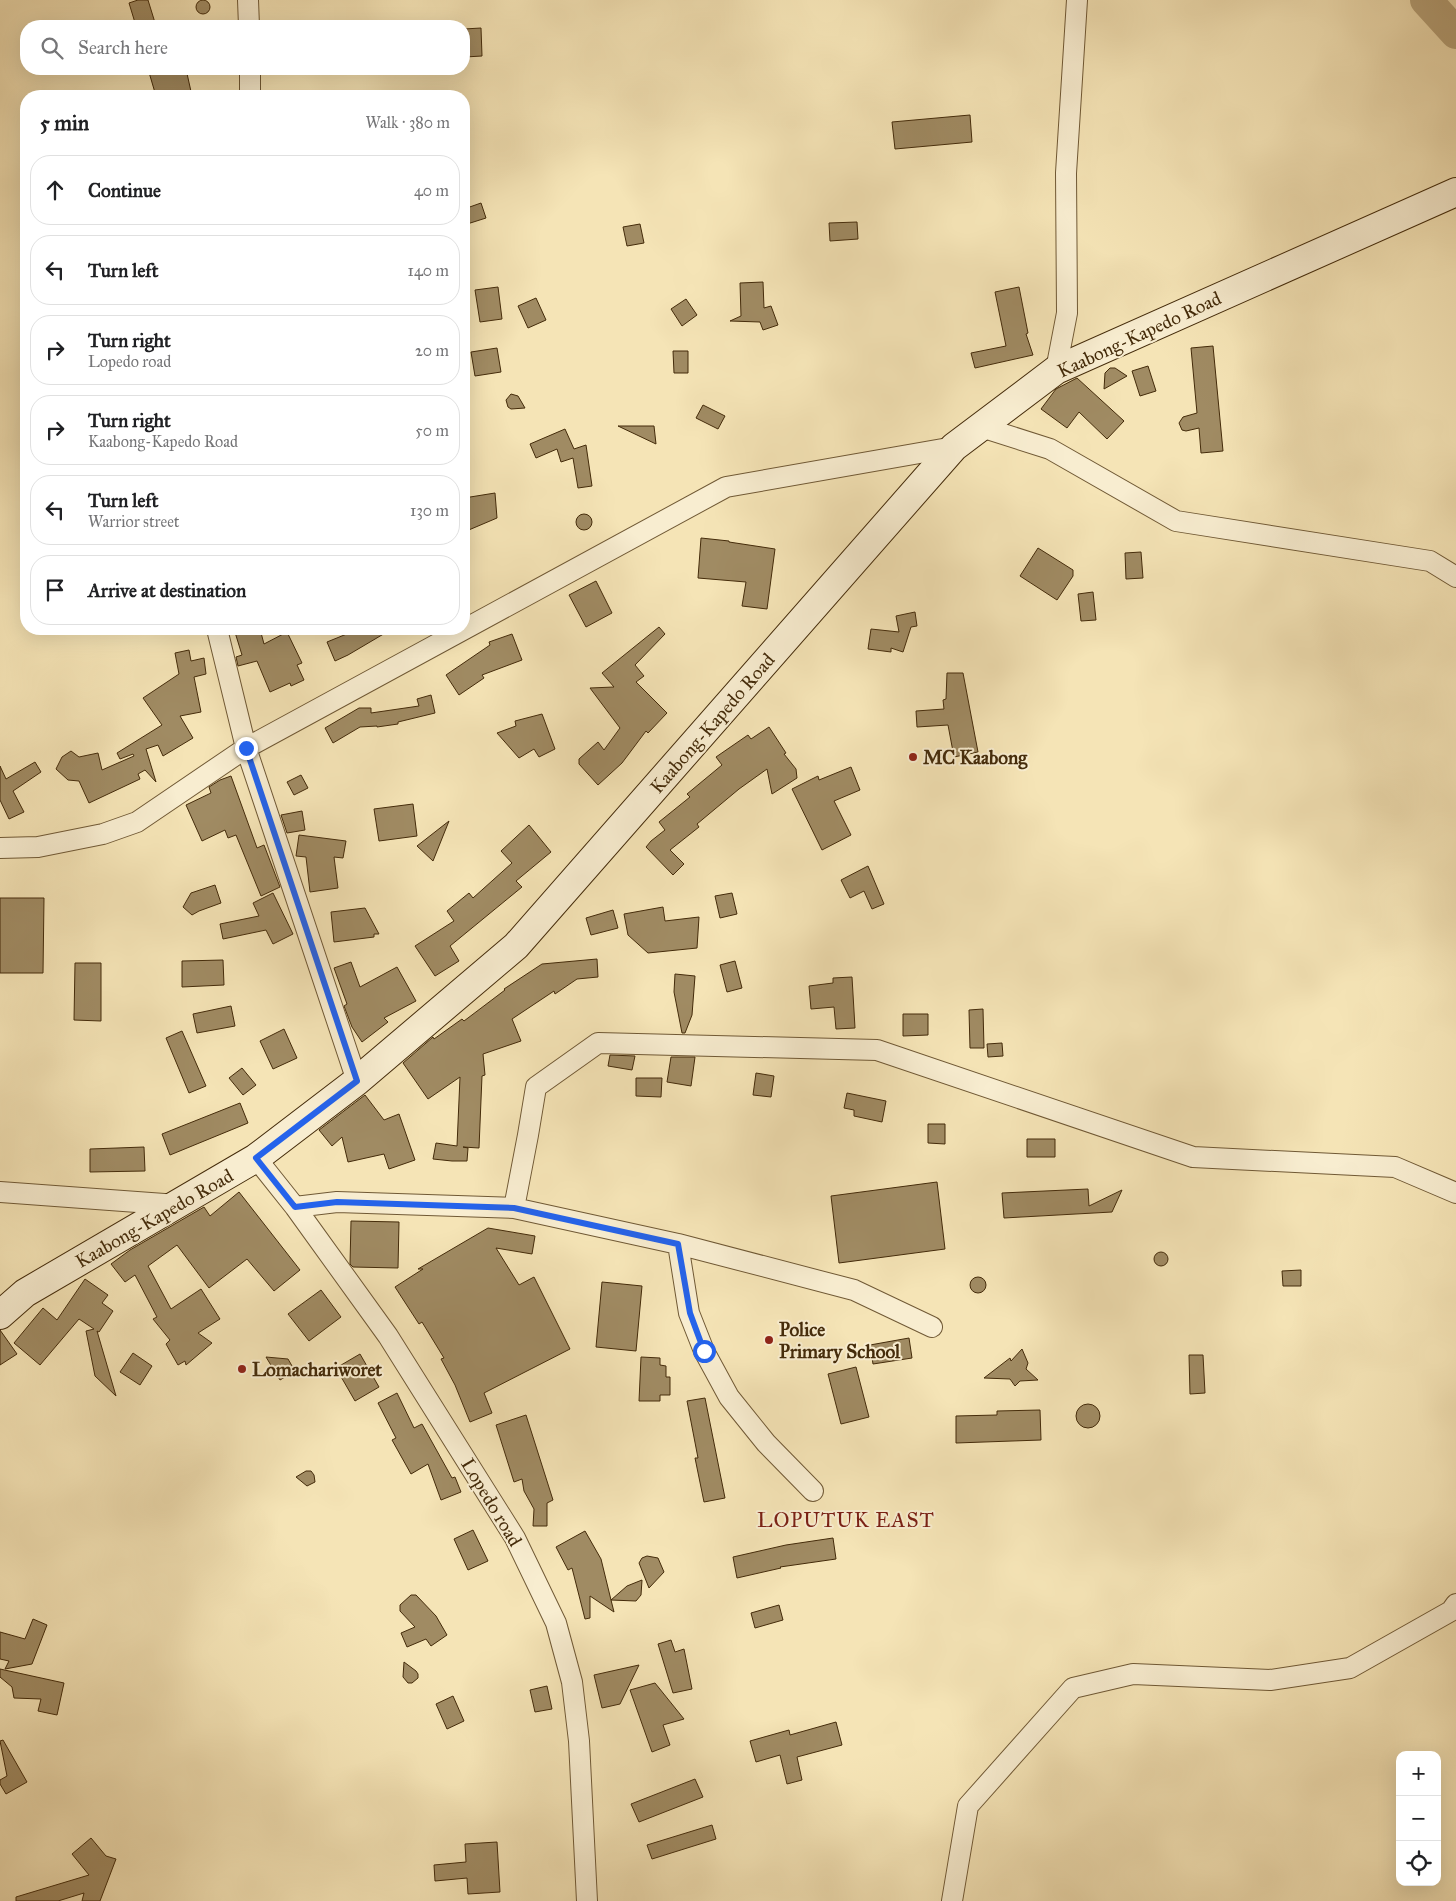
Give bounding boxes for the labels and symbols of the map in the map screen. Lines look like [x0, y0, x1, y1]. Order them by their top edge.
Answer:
street label: Kaabong-Kapedo Road [1054, 286, 1226, 383]
street label: Kaabong-Kapedo Road [645, 648, 781, 799]
route end [235, 737, 258, 760]
place label: MC Kaabong [923, 746, 1028, 770]
marker: MC Kaabong [907, 751, 919, 763]
street label: Kaabong-Kapedo Road [71, 1164, 238, 1274]
place label: Police Primary School [779, 1318, 901, 1364]
marker: Police Primary School [763, 1334, 775, 1346]
route start [693, 1340, 716, 1363]
place label: Lomachariworet [252, 1358, 382, 1381]
marker: Lomachariworet [236, 1363, 248, 1375]
street label: Lopedo road [456, 1454, 527, 1551]
district label: LOPUTUK EAST [757, 1507, 935, 1533]

